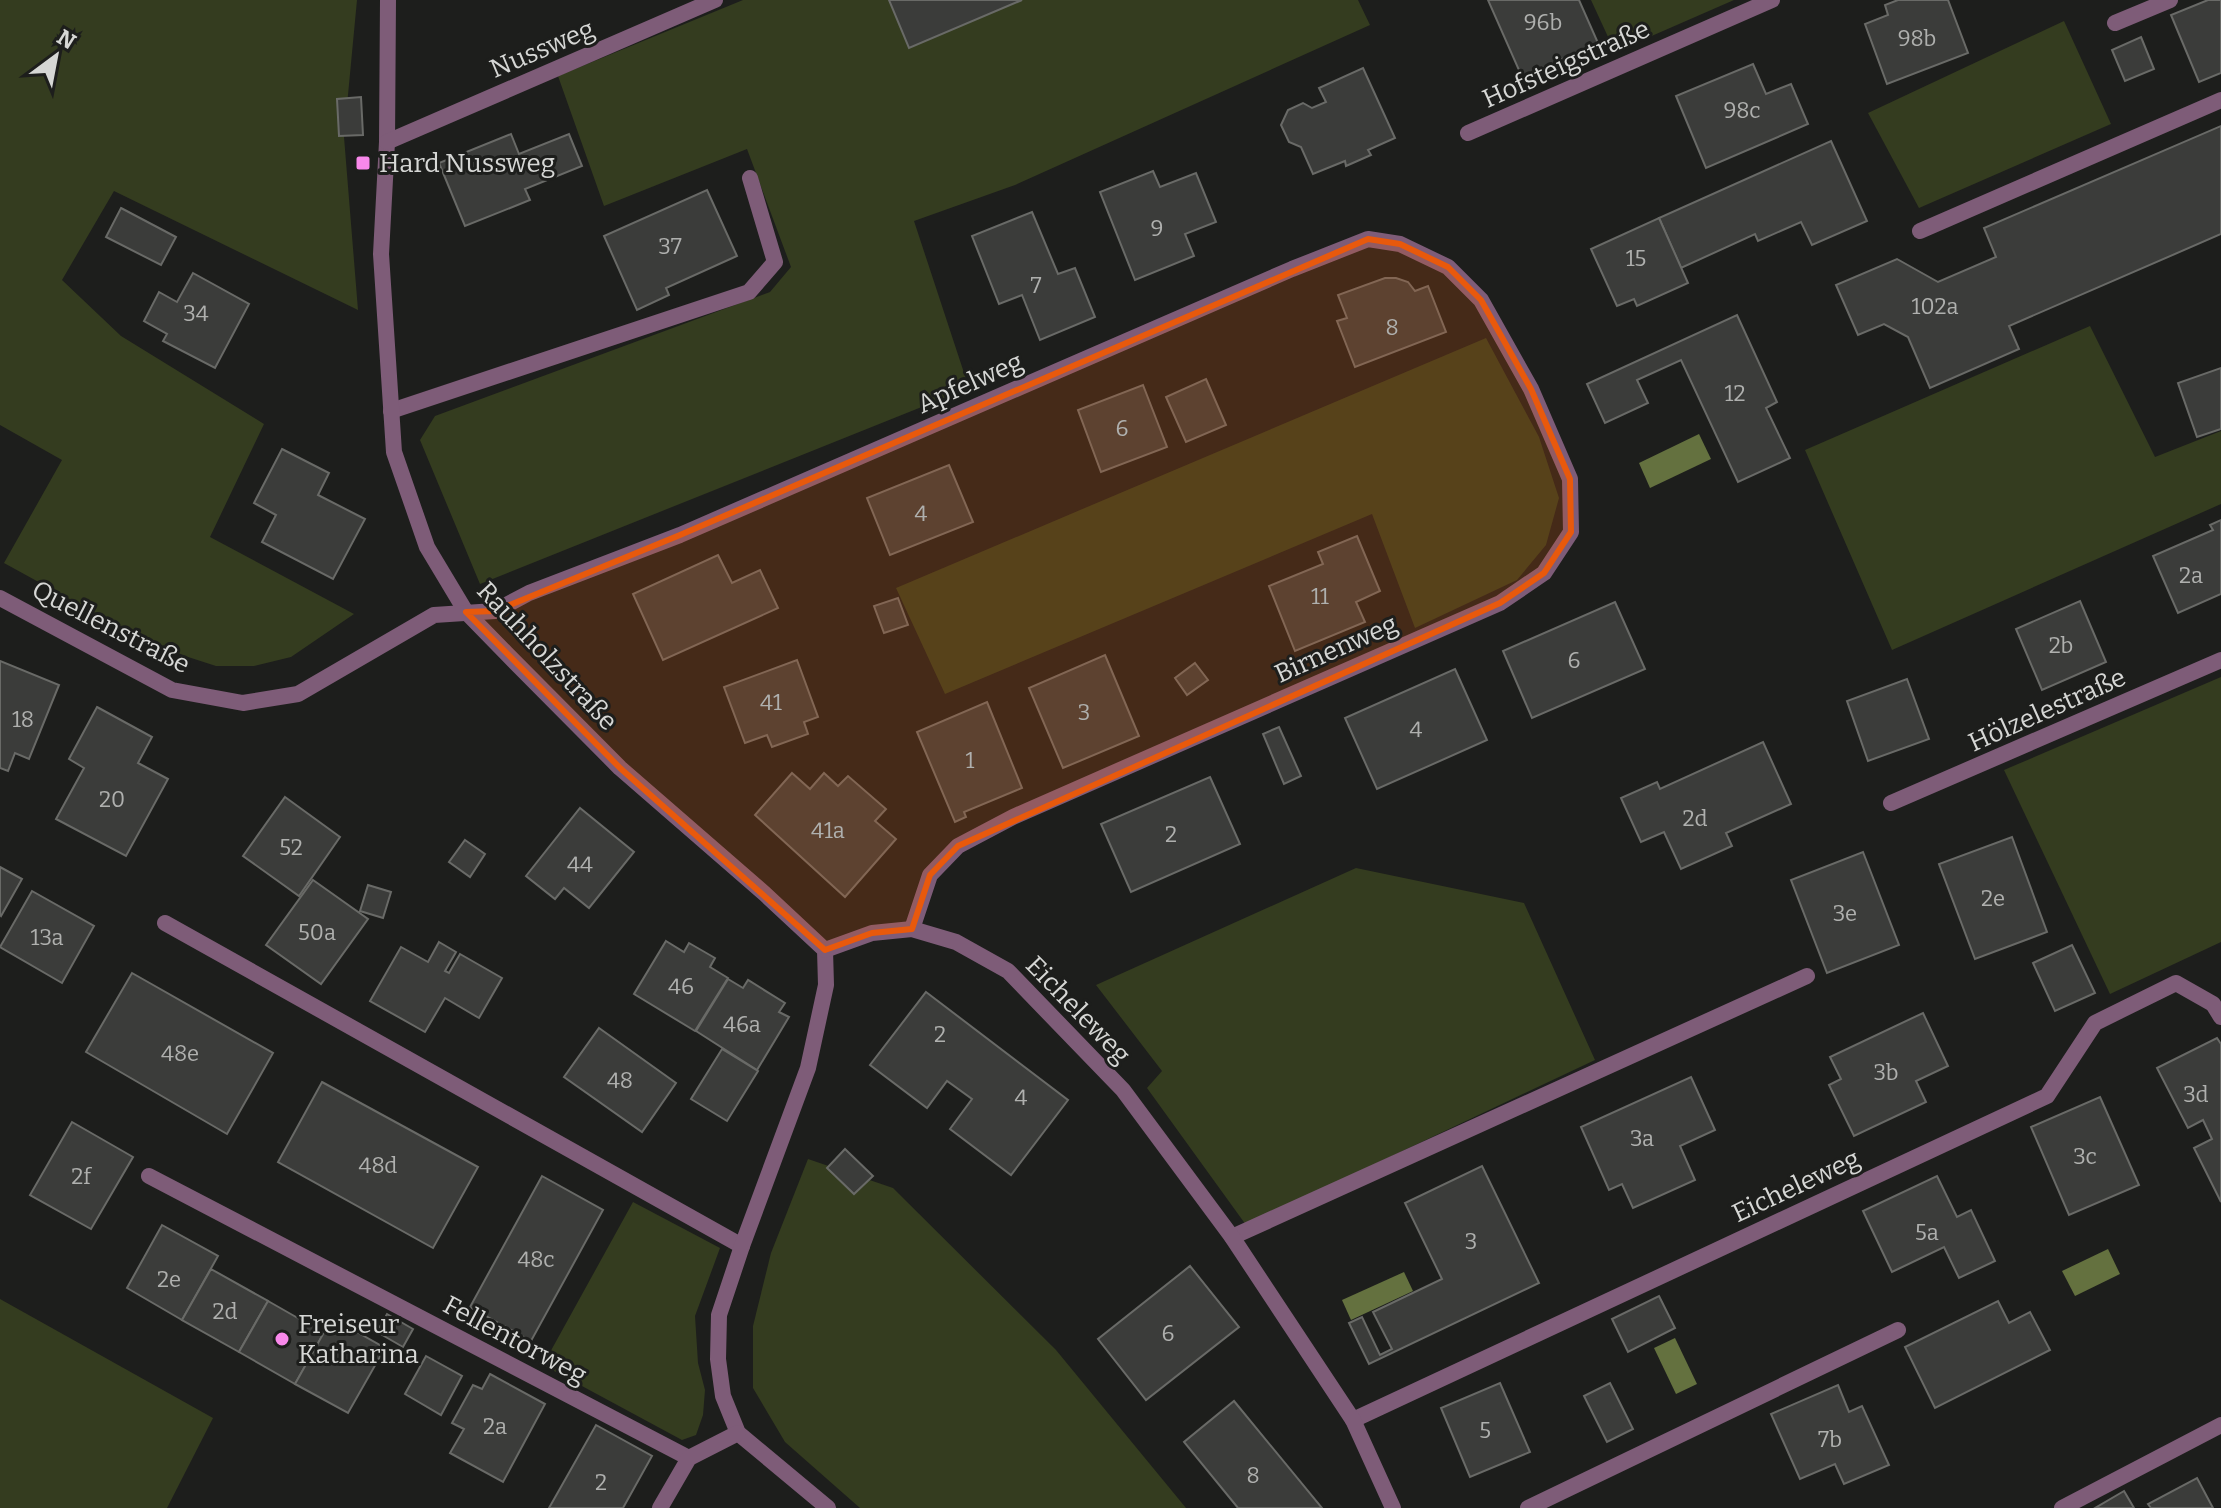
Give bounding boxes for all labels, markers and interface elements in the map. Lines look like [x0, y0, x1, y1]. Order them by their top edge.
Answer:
house number: 96b [1524, 9, 1562, 36]
street label: Nussweg [485, 13, 599, 85]
street label: Hofsteigstraße [1478, 13, 1654, 115]
north arrow [16, 16, 96, 96]
text: N [52, 24, 81, 55]
house number: 98b [1898, 25, 1936, 52]
house number: 98c [1723, 97, 1761, 124]
place label: Hard Nussweg [379, 148, 555, 179]
marker: Hard Nussweg [354, 154, 372, 172]
house number: 9 [1151, 215, 1163, 242]
house number: 37 [658, 233, 682, 260]
house number: 15 [1626, 245, 1646, 272]
house number: 7 [1030, 272, 1042, 299]
house number: 102a [1911, 293, 1959, 320]
house number: 34 [183, 300, 209, 327]
house number: 8 [1385, 314, 1399, 341]
street label: Apfelweg [912, 346, 1028, 420]
house number: 12 [1725, 380, 1745, 407]
house number: 6 [1116, 415, 1128, 442]
house number: 4 [915, 500, 928, 527]
house number: 2a [2179, 562, 2203, 589]
street label: Quellenstraße [27, 574, 195, 680]
street label: Rauhholzstraße [470, 575, 624, 737]
house number: 11 [1311, 583, 1329, 610]
street label: Birnenweg [1270, 608, 1402, 690]
house number: 2b [2049, 632, 2073, 659]
house number: 6 [1568, 647, 1580, 674]
street label: Hölzelestraße [1964, 662, 2130, 758]
house number: 41 [760, 689, 782, 716]
house number: 3 [1078, 699, 1090, 726]
house number: 18 [12, 706, 34, 733]
house number: 4 [1410, 716, 1423, 743]
house number: 1 [966, 747, 975, 774]
house number: 20 [99, 786, 125, 813]
house number: 2d [1682, 805, 1708, 832]
house number: 41a [811, 817, 845, 844]
house number: 2 [1165, 821, 1177, 848]
house number: 52 [279, 834, 303, 861]
house number: 44 [567, 851, 593, 878]
house number: 2e [1981, 885, 2005, 912]
house number: 3e [1833, 900, 1857, 927]
house number: 50a [298, 919, 336, 946]
house number: 13a [31, 924, 64, 951]
street label: Eicheleweg [1019, 950, 1137, 1070]
house number: 46 [668, 973, 694, 1000]
house number: 46a [723, 1011, 761, 1038]
house number: 2 [934, 1021, 946, 1048]
house number: 48e [161, 1040, 199, 1067]
house number: 3b [1874, 1059, 1899, 1086]
house number: 48 [607, 1067, 633, 1094]
house number: 3d [2183, 1081, 2209, 1108]
house number: 4 [1015, 1084, 1028, 1111]
house number: 3a [1630, 1125, 1654, 1152]
street label: Eicheleweg [1727, 1143, 1865, 1229]
house number: 3c [2073, 1143, 2097, 1170]
house number: 48d [359, 1152, 397, 1179]
house number: 2f [71, 1163, 92, 1190]
house number: 5a [1915, 1219, 1939, 1246]
house number: 3 [1465, 1228, 1477, 1255]
house number: 48c [517, 1246, 555, 1273]
house number: 2e [157, 1266, 181, 1293]
street label: Fellentorweg [438, 1289, 592, 1391]
house number: 2d [212, 1298, 238, 1325]
place label: Freiseur Katharina [298, 1309, 419, 1370]
house number: 6 [1162, 1320, 1174, 1347]
marker: Freiseur Katharina [273, 1330, 291, 1348]
house number: 2a [483, 1413, 507, 1440]
house number: 5 [1479, 1417, 1491, 1444]
house number: 7b [1818, 1426, 1842, 1453]
house number: 8 [1246, 1462, 1260, 1489]
house number: 2 [595, 1469, 607, 1496]

